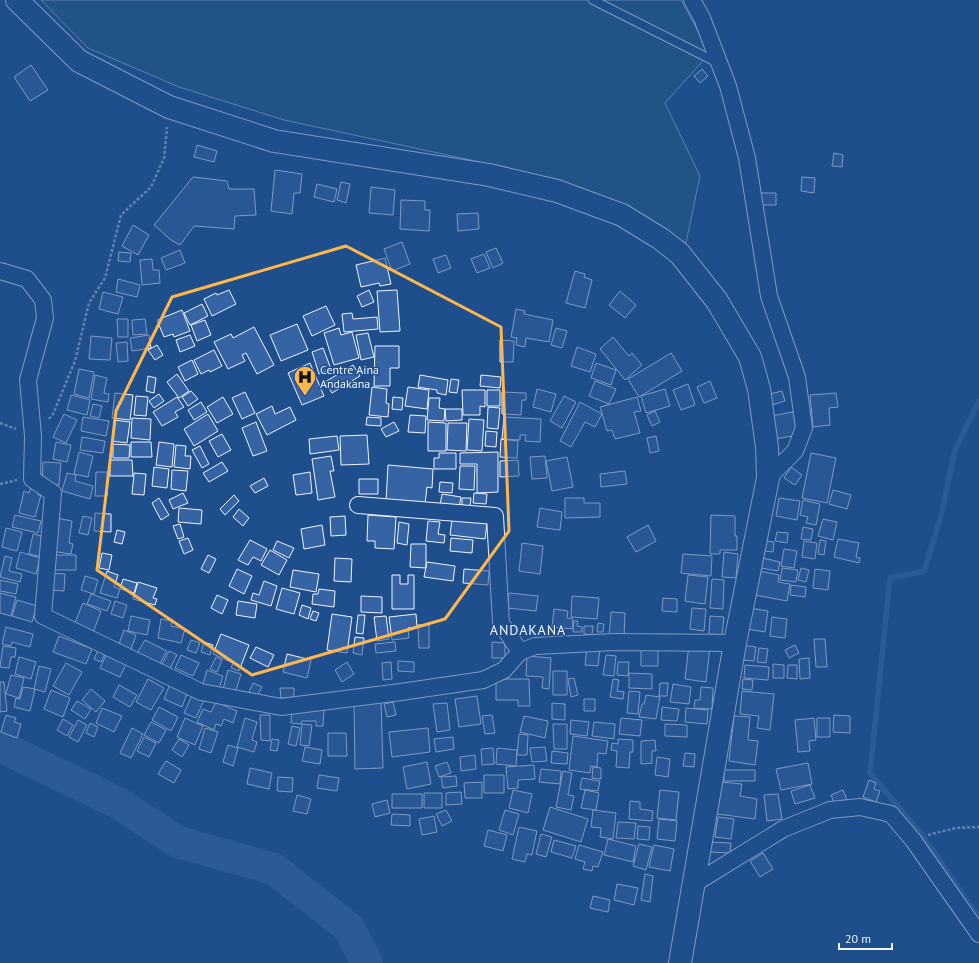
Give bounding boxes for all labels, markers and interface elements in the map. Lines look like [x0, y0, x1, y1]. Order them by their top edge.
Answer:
place label: Centre Aina Andakana [320, 362, 379, 391]
hospital icon: Centre Aina Andakana [292, 364, 318, 397]
district label: ANDAKANA [490, 621, 566, 639]
scale bar [839, 925, 892, 951]
text: 20 m [845, 931, 871, 946]

